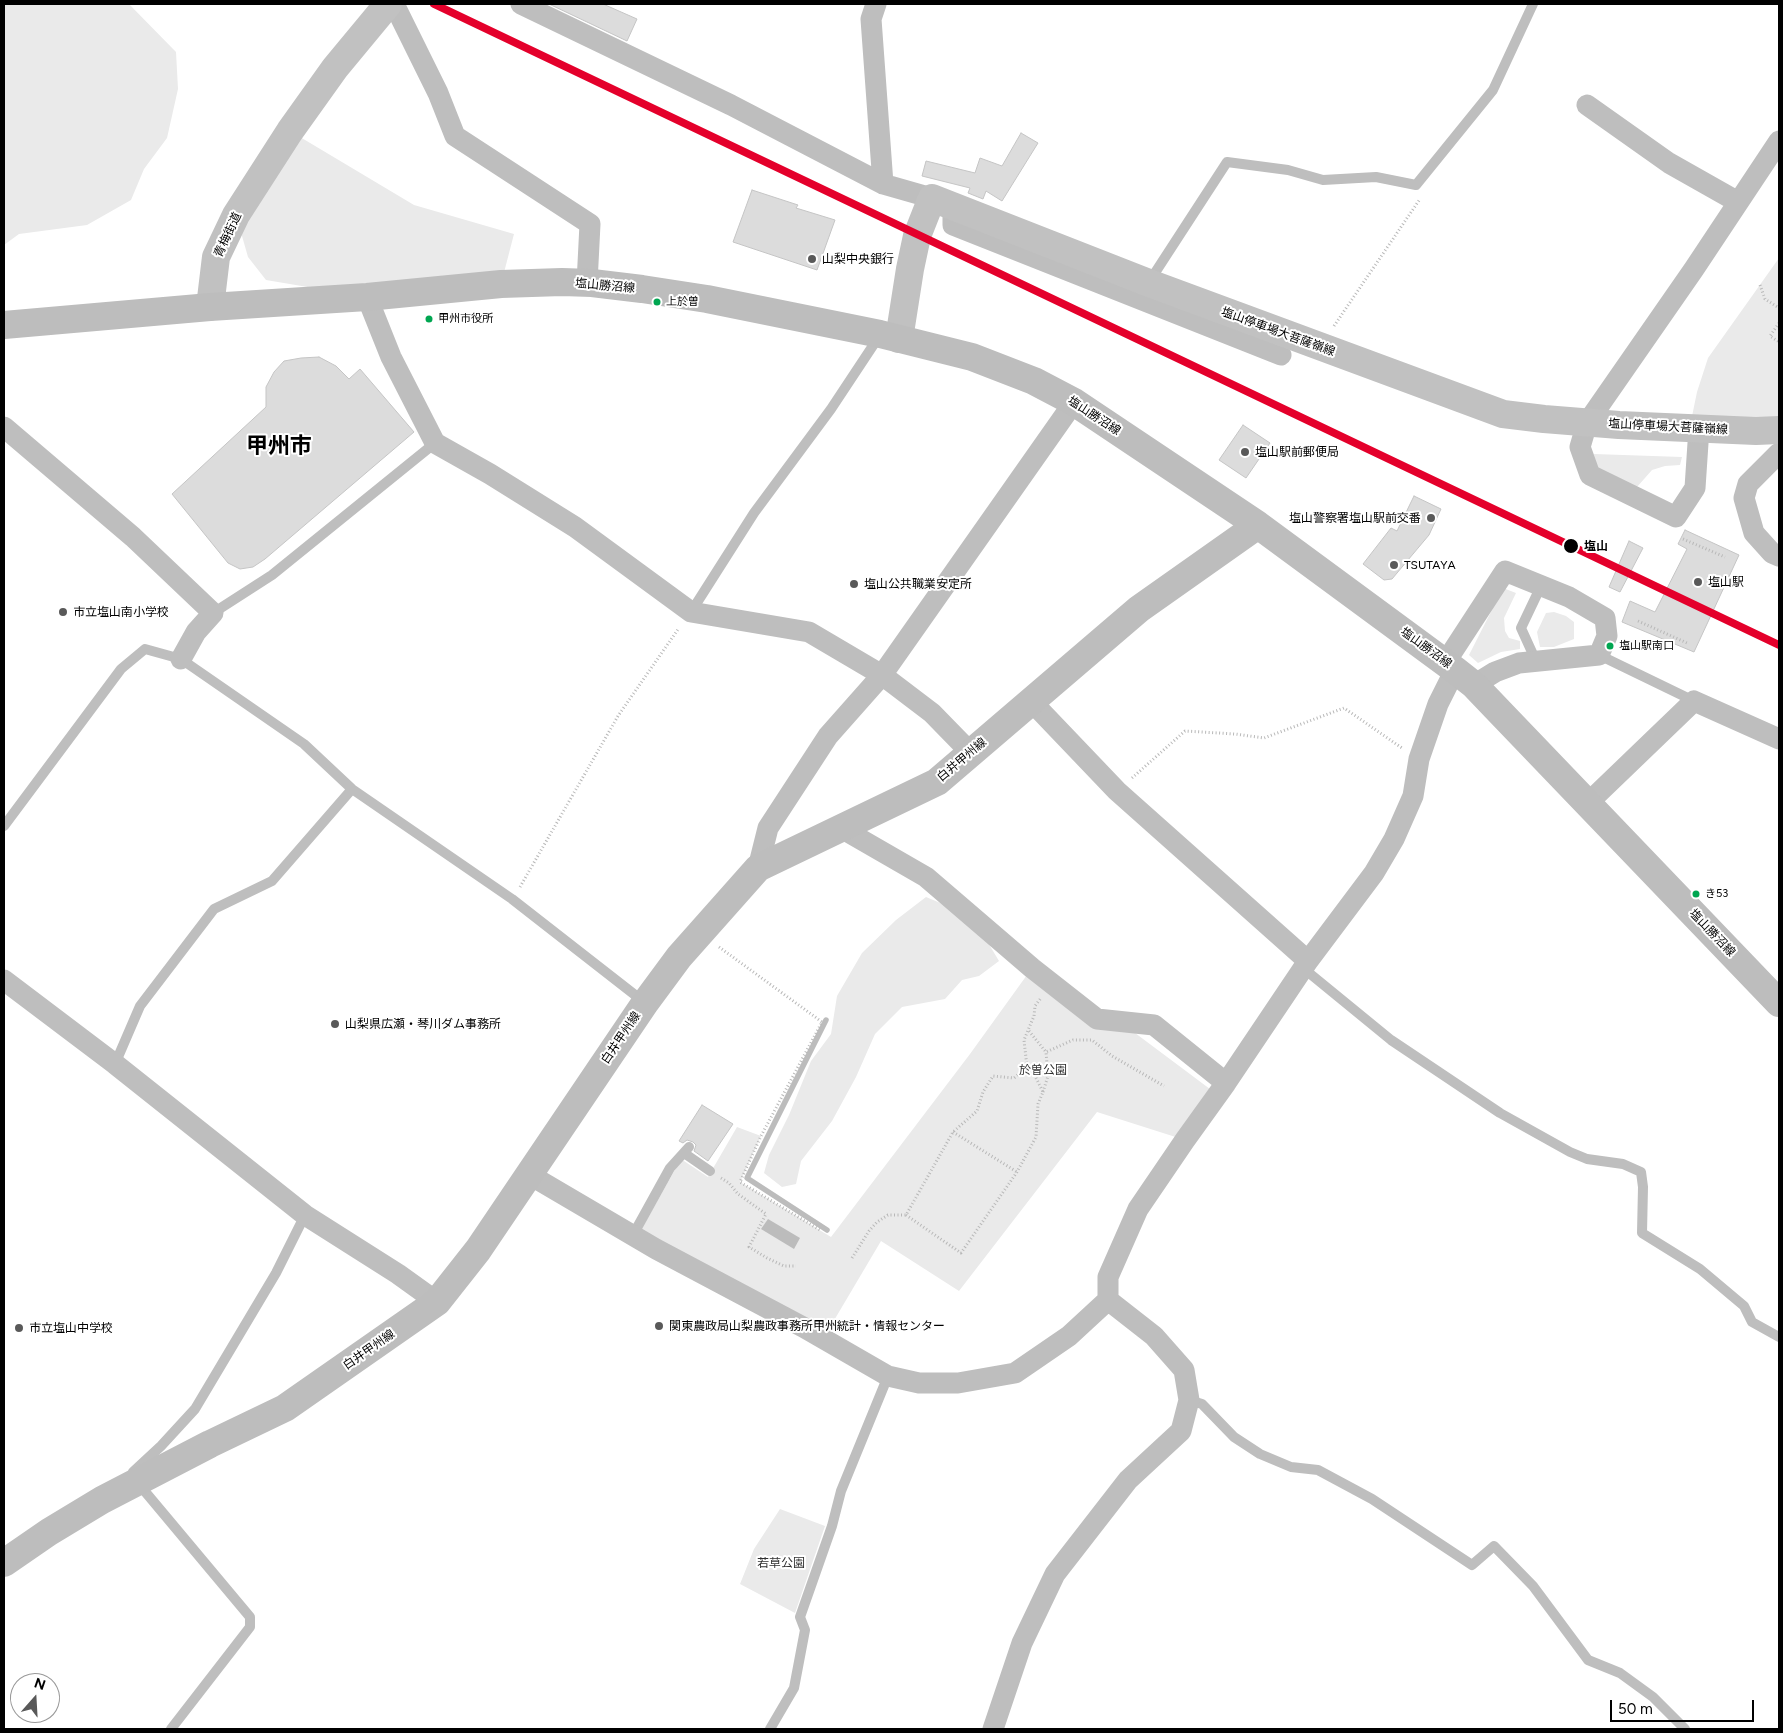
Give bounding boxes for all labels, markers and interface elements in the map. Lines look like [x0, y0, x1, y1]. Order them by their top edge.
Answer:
street label: 青梅街道 [211, 210, 245, 260]
place label: 山梨中央銀行 [822, 252, 894, 266]
marker: 山梨中央銀行 [806, 253, 818, 265]
street label: 塩山勝沼線 [574, 276, 636, 296]
place label: 上於曽 [666, 295, 699, 309]
marker: 上於曽 [652, 297, 662, 307]
street label: 塩山停車場大菩薩嶺線 [1219, 305, 1337, 359]
place label: 甲州市役所 [438, 312, 493, 326]
marker: 甲州市役所 [424, 314, 434, 324]
street label: 塩山勝沼線 [1065, 394, 1123, 438]
street label: 塩山停車場大菩薩嶺線 [1608, 417, 1728, 437]
district label: 甲州市 [246, 434, 312, 460]
place label: 塩山駅前郵便局 [1255, 445, 1339, 459]
marker: 塩山駅前郵便局 [1239, 446, 1251, 458]
place label: 塩山警察署塩山駅前交番 [1289, 511, 1421, 525]
marker: 塩山警察署塩山駅前交番 [1425, 512, 1437, 524]
marker: 塩山 [1562, 537, 1580, 555]
place label: 塩山 [1584, 539, 1608, 553]
place label: TSUTAYA [1404, 558, 1456, 572]
marker: TSUTAYA [1388, 559, 1400, 571]
place label: 塩山駅 [1708, 575, 1744, 589]
marker: 塩山駅 [1692, 576, 1704, 588]
place label: 塩山公共職業安定所 [864, 577, 972, 591]
marker: 塩山公共職業安定所 [848, 578, 860, 590]
place label: 市立塩山南小学校 [73, 605, 169, 619]
marker: 市立塩山南小学校 [57, 606, 69, 618]
street label: 塩山勝沼線 [1397, 625, 1455, 671]
place label: 塩山駅南口 [1619, 639, 1674, 653]
marker: 塩山駅南口 [1605, 641, 1615, 651]
street label: 白井甲州線 [934, 735, 990, 785]
place label: き53 [1705, 887, 1728, 901]
marker: き53 [1691, 889, 1701, 899]
street label: 塩山勝沼線 [1686, 906, 1738, 960]
street label: 白井甲州線 [598, 1009, 644, 1067]
place label: 山梨県広瀬・琴川ダム事務所 [345, 1017, 501, 1031]
marker: 山梨県広瀬・琴川ダム事務所 [329, 1018, 341, 1030]
park label: 於曽公園 [1019, 1063, 1067, 1077]
place label: 関東農政局山梨農政事務所甲州統計・情報センター [669, 1319, 945, 1333]
marker: 関東農政局山梨農政事務所甲州統計・情報センター [653, 1320, 665, 1332]
place label: 市立塩山中学校 [29, 1321, 113, 1335]
marker: 市立塩山中学校 [13, 1322, 25, 1334]
street label: 白井甲州線 [340, 1327, 398, 1373]
park label: 若草公園 [757, 1556, 805, 1570]
north arrow [10, 1673, 60, 1723]
text: N [32, 1674, 48, 1694]
scale bar [1613, 1690, 1757, 1722]
text: 50 m [1618, 1700, 1653, 1718]

